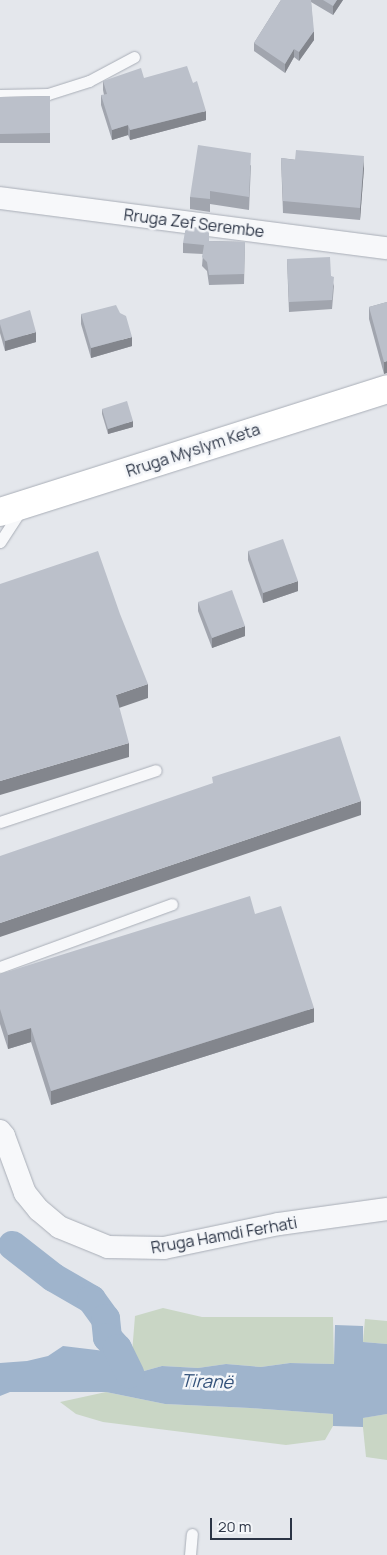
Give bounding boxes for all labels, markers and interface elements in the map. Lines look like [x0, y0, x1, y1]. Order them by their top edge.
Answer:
street label: Rruga Zef Serembe [123, 205, 265, 241]
street label: Rruga Myslym Keta [124, 419, 262, 481]
street label: Rruga Hamdi Ferhati [149, 1213, 299, 1257]
water label: Tiranë [180, 1369, 234, 1393]
scale bar [212, 1508, 294, 1540]
text: 20 m [218, 1516, 251, 1537]

